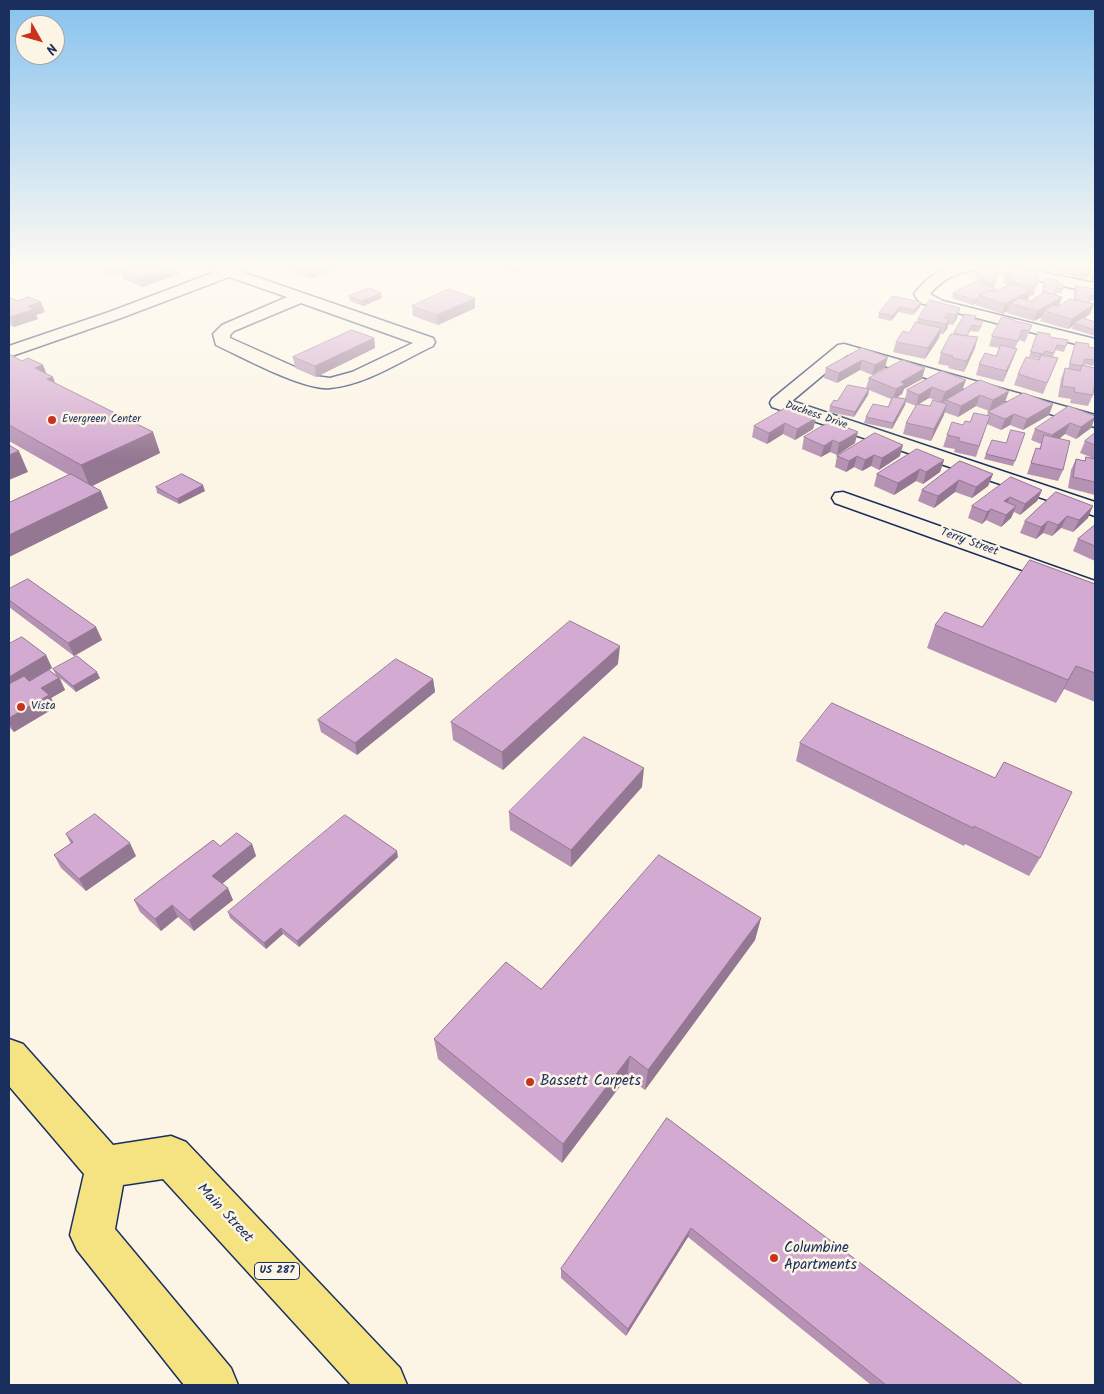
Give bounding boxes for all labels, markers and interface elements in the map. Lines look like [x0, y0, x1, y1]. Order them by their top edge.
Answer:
north arrow [15, 15, 65, 65]
text: N [40, 38, 62, 59]
street label: Duchess Drive [783, 399, 849, 433]
place label: Evergreen Center [62, 413, 141, 427]
marker: Evergreen Center [46, 414, 58, 426]
street label: Terry Street [938, 526, 1000, 560]
place label: Vista [31, 700, 56, 714]
marker: Vista [15, 701, 27, 713]
place label: Bassett Carpets [540, 1073, 641, 1091]
marker: Bassett Carpets [524, 1076, 536, 1088]
street label: Main Street [192, 1181, 256, 1247]
place label: Columbine Apartments [784, 1240, 857, 1275]
marker: Columbine Apartments [768, 1252, 780, 1264]
road number: US 287 [254, 1262, 300, 1280]

